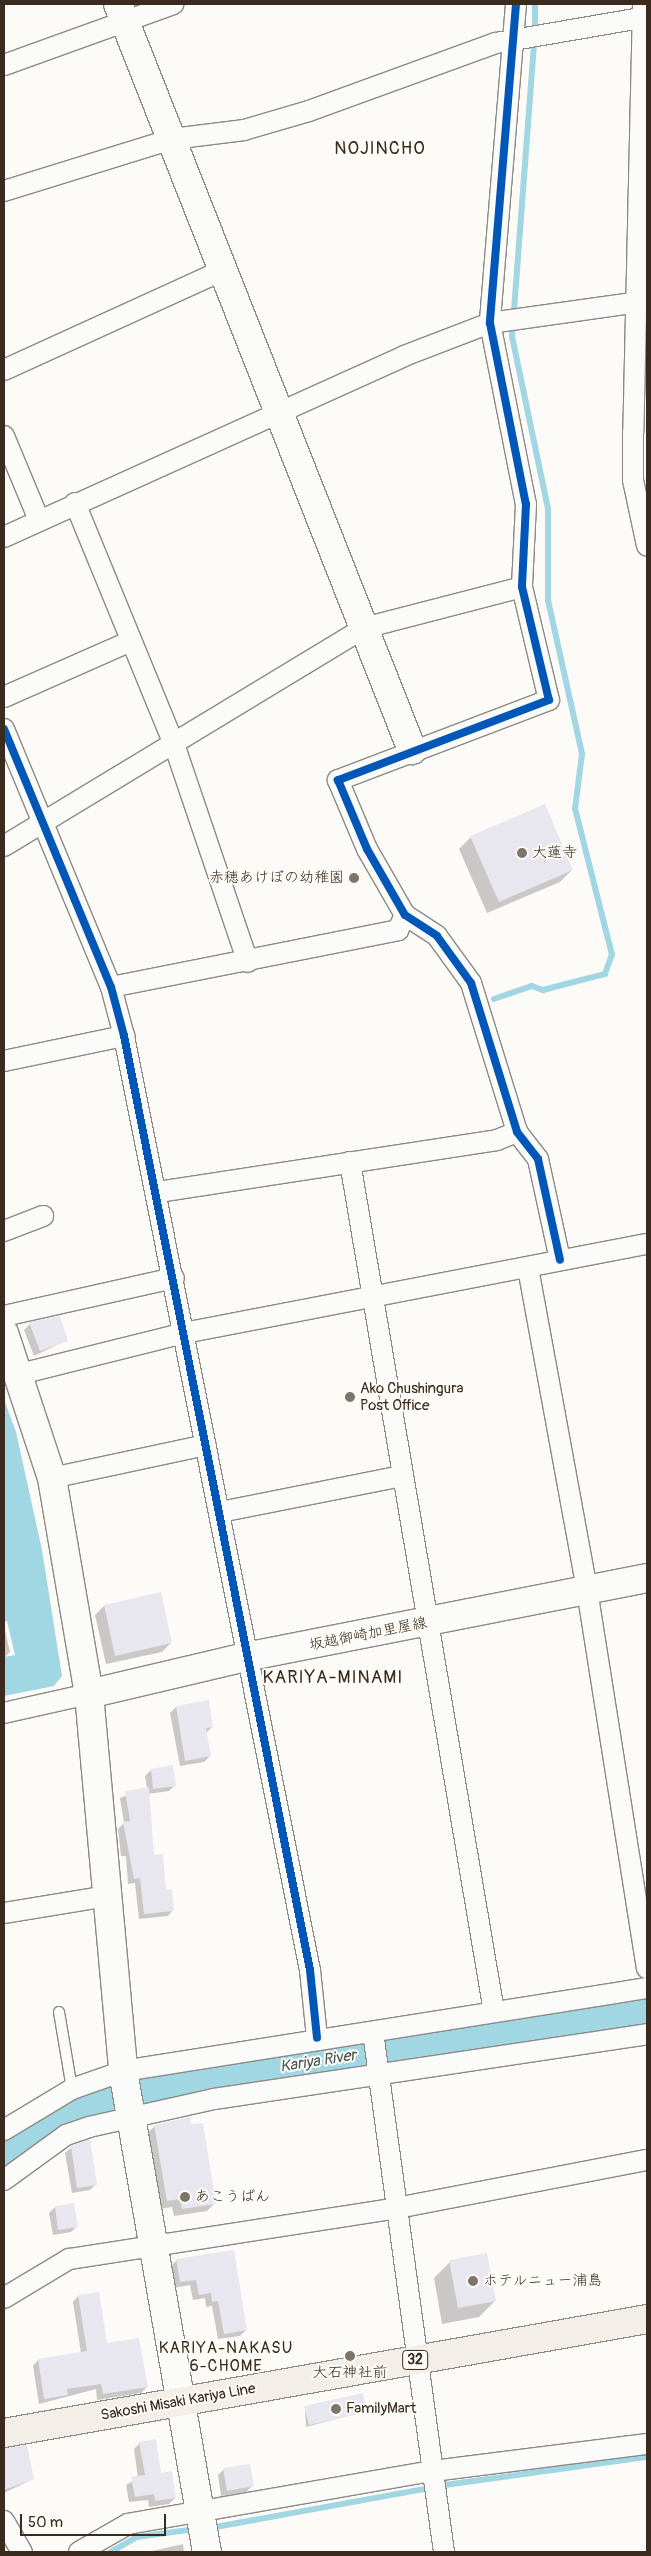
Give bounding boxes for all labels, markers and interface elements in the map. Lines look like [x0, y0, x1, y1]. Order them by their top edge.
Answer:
district label: NOJINCHO [333, 138, 427, 160]
place label: 大蓮寺 [532, 844, 577, 862]
marker: 大蓮寺 [516, 847, 528, 859]
place label: 赤穂あけぼの幼稚園 [209, 869, 344, 887]
marker: 赤穂あけぼの幼稚園 [348, 872, 360, 884]
place label: Ako Chushingura Post Office [360, 1379, 463, 1414]
marker: Ako Chushingura Post Office [344, 1391, 356, 1403]
street label: 坂越御崎加里屋線 [307, 1614, 429, 1654]
district label: KARIYA-MINAMI [261, 1667, 405, 1689]
water label: Kariya River [279, 2046, 357, 2076]
place label: あこうぱん [195, 2188, 270, 2206]
marker: あこうぱん [179, 2191, 191, 2203]
place label: ホテルニュー浦島 [483, 2272, 603, 2290]
marker: ホテルニュー浦島 [467, 2275, 479, 2287]
district label: KARIYA-NAKASU 6-CHOME [157, 2338, 295, 2376]
road number: 32 [401, 2348, 429, 2372]
marker: 大石神社前 [344, 2350, 356, 2362]
place label: 大石神社前 [313, 2364, 387, 2382]
street label: Sakoshi Misaki Kariya Line [99, 2380, 257, 2424]
place label: FamilyMart [346, 2400, 416, 2418]
marker: FamilyMart [330, 2403, 342, 2415]
scale bar [22, 2504, 169, 2536]
text: 50 m [28, 2513, 63, 2532]

